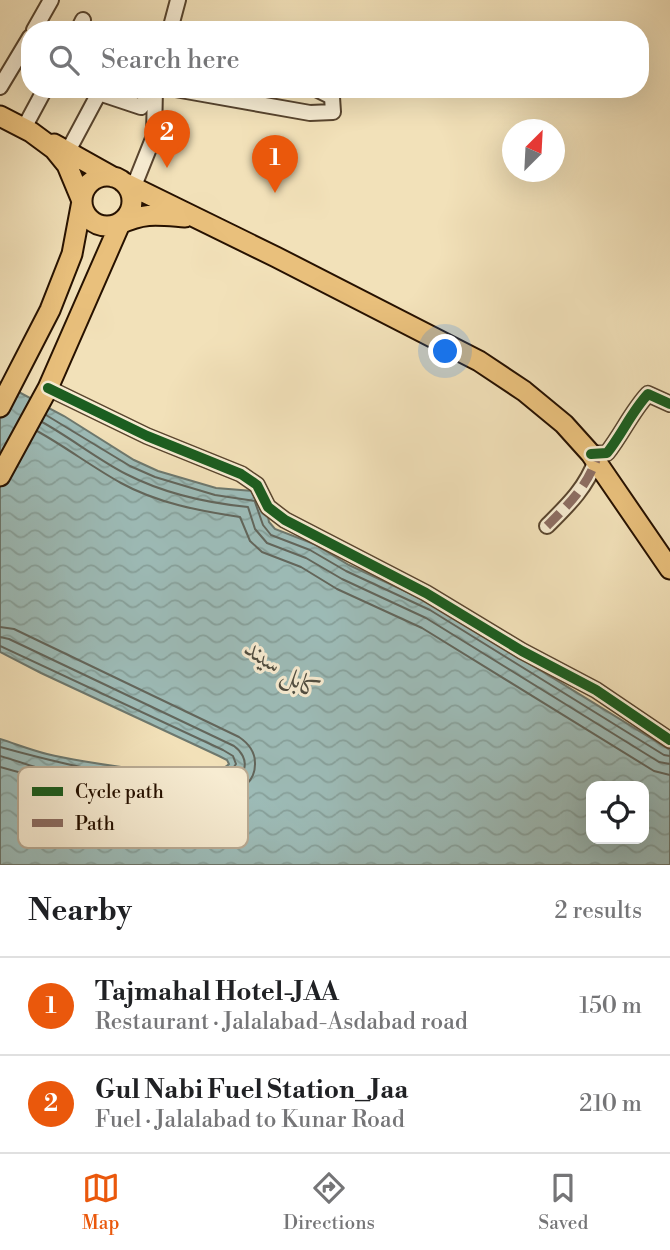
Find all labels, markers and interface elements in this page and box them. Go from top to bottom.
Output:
search box [21,21,649,98]
icon: search [45,41,83,79]
text: Search here [101,44,240,76]
pin: 2 [144,110,190,168]
north arrow [502,119,565,182]
pin: 1 [252,135,298,193]
your location [428,334,462,368]
water label: کابل سيند [237,632,328,708]
legend [18,767,248,848]
text: Cycle path [75,780,164,804]
map controls [586,781,649,844]
button: locate [586,781,649,844]
text: Path [75,812,115,836]
text: Nearby [28,892,132,930]
text: 2 results [555,897,642,925]
text: Tajmahal Hotel-JAA [95,976,339,1008]
text: 1 [45,992,57,1020]
text: 150 m [579,992,642,1020]
text: Restaurant · Jalalabad-Asdabad road [95,1008,468,1036]
text: Gul Nabi Fuel Station_Jaa [95,1074,408,1106]
text: 2 [44,1090,58,1118]
text: 210 m [579,1090,642,1118]
text: Fuel · Jalalabad to Kunar Road [95,1106,405,1134]
tab: Map [82,1169,120,1235]
tab: Directions [283,1169,375,1235]
tab: Saved [538,1169,588,1235]

